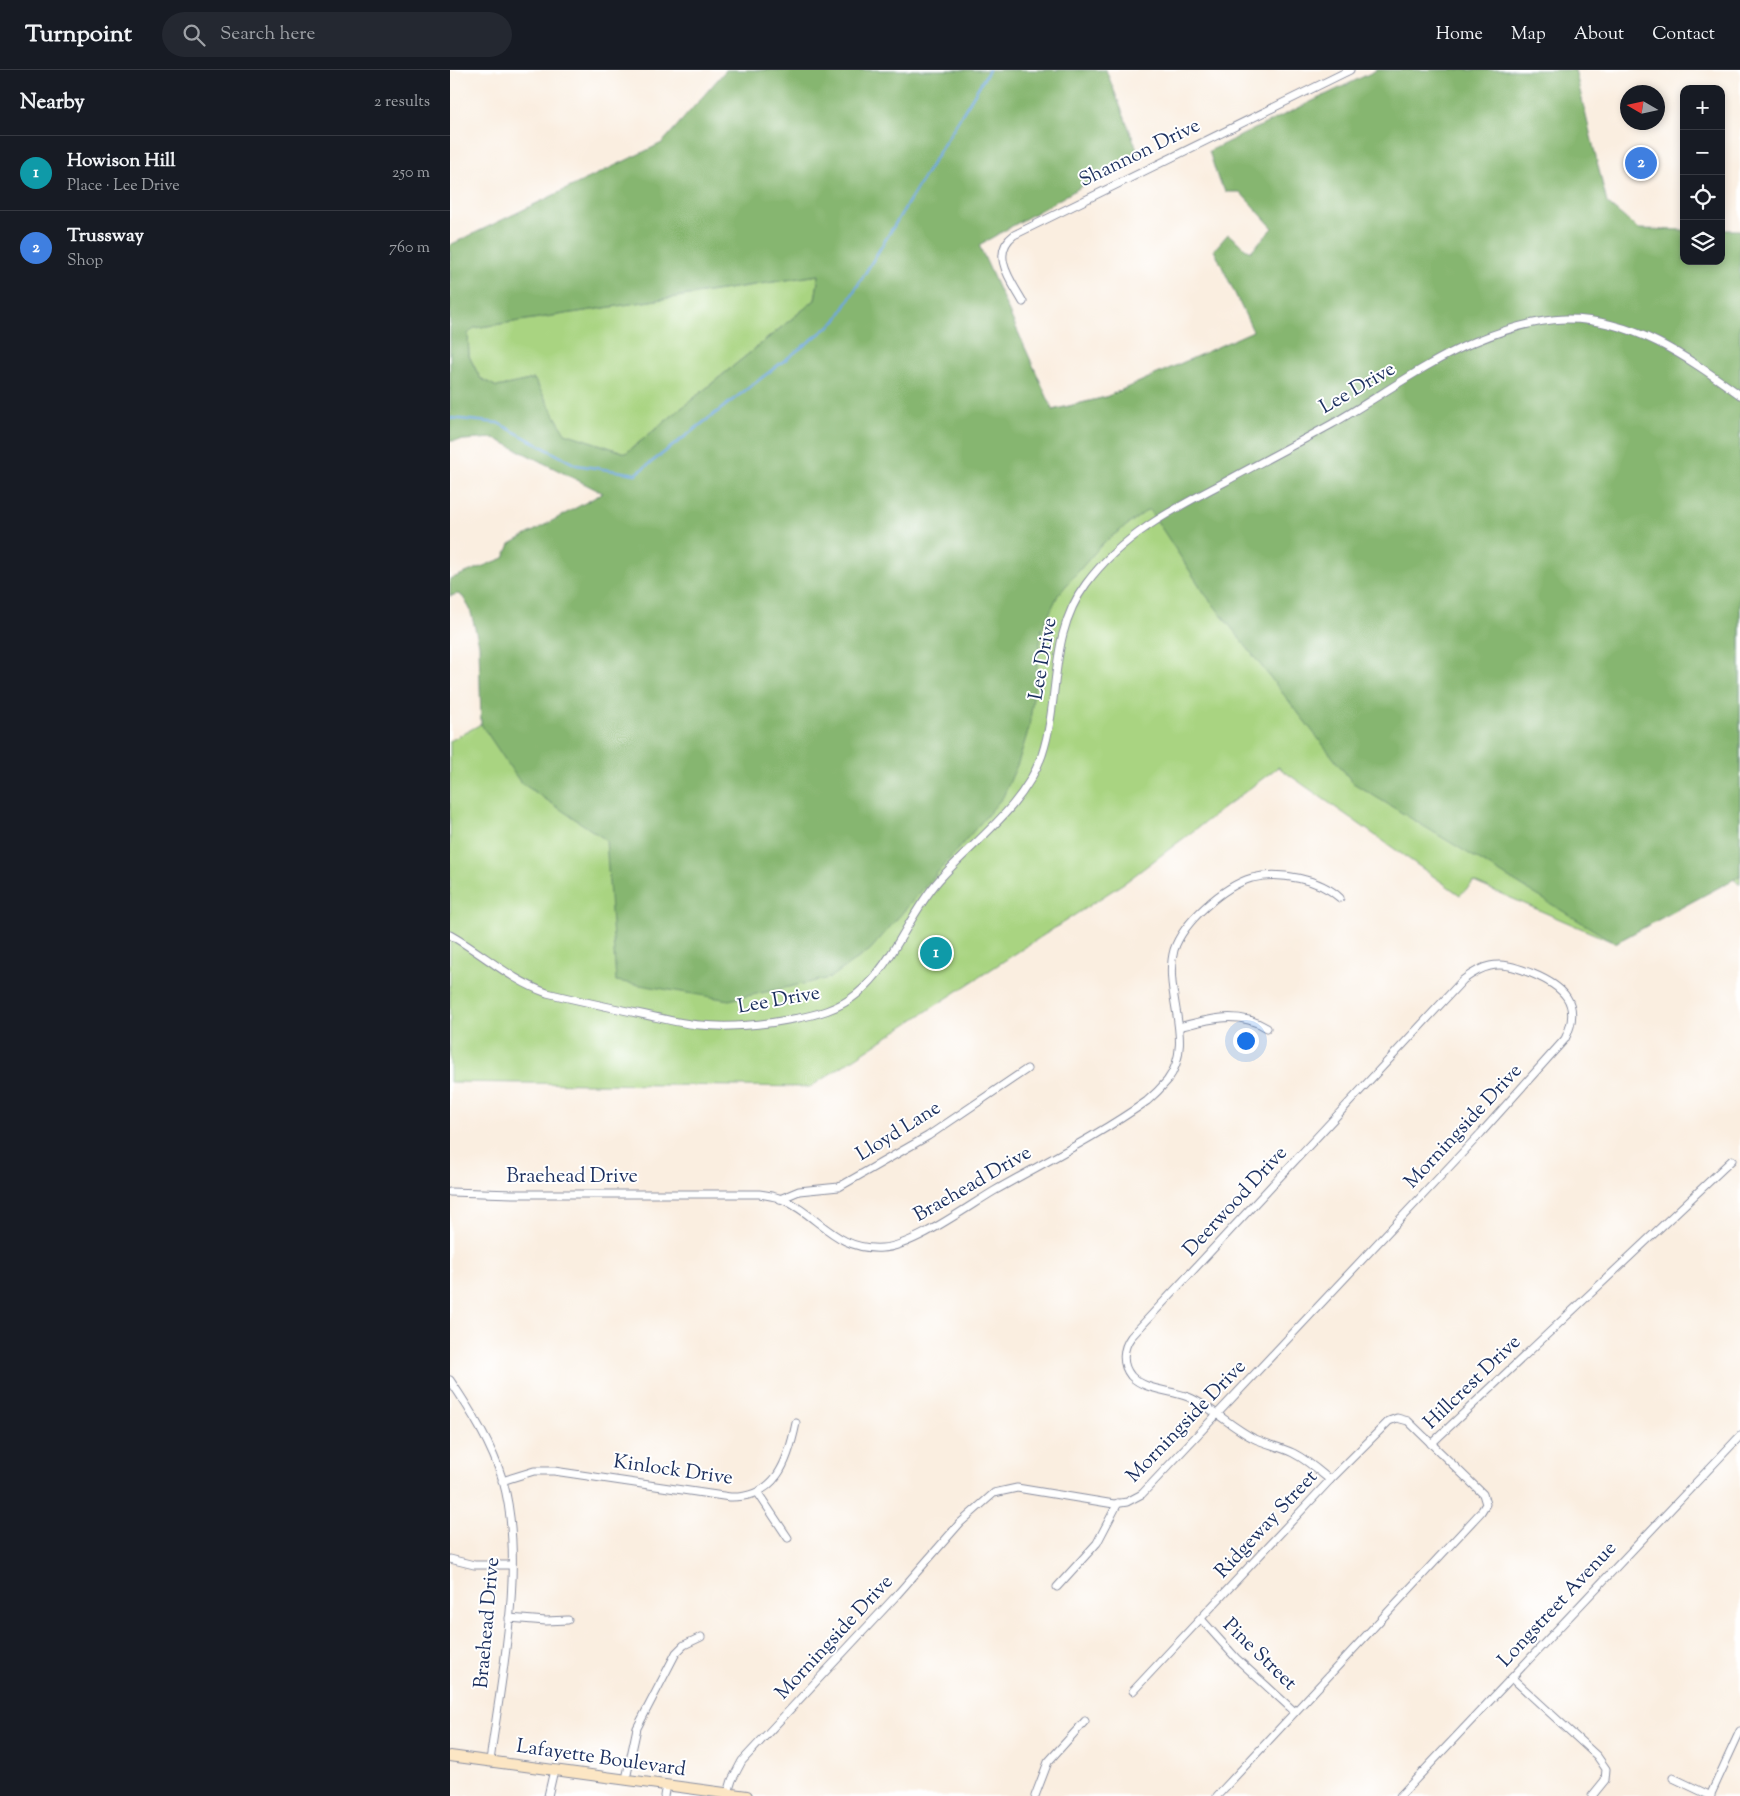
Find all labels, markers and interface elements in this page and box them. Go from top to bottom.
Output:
search box [162,12,512,57]
text: Turnpoint [25,18,132,52]
icon: search [180,21,208,49]
text: Search here [220,21,315,48]
text: Home [1436,22,1483,48]
text: Map [1511,22,1546,48]
text: About [1574,22,1624,48]
text: Contact [1652,22,1715,48]
north arrow [1620,85,1665,130]
map controls [1680,85,1725,265]
button: + [1680,85,1725,130]
text: Nearby [20,88,85,118]
text: 2 results [374,91,430,114]
street label: Shannon Drive [1075,112,1205,196]
button: − [1680,130,1725,175]
pin: 2 [1625,144,1657,182]
text: Howison Hill [67,148,176,175]
text: 1 [33,162,39,185]
text: 250 m [392,162,430,185]
text: Place · Lee Drive [67,175,180,198]
button: locate [1680,175,1725,220]
button: layers [1680,220,1725,265]
text: Trussway [67,223,144,250]
text: 2 [32,237,40,260]
text: 760 m [389,237,430,260]
text: Shop [67,250,103,273]
street label: Lee Drive [1315,356,1401,422]
street label: Lee Drive [1023,616,1065,702]
pin: 1 [920,934,952,972]
street label: Lee Drive [736,980,822,1022]
your location [1233,1028,1259,1054]
street label: Morningside Drive [1398,1058,1530,1196]
street label: Lloyd Lane [851,1094,947,1170]
street label: Braehead Drive [909,1140,1037,1230]
street label: Deerwood Drive [1177,1140,1295,1264]
street label: Braehead Drive [506,1163,638,1192]
street label: Hillcrest Drive [1418,1329,1528,1437]
street label: Morningside Drive [1120,1354,1254,1490]
street label: Kinlock Drive [611,1448,735,1494]
street label: Ridgeway Street [1209,1464,1325,1586]
street label: Longstreet Avenue [1492,1535,1624,1675]
street label: Braehead Drive [468,1556,508,1690]
street label: Morningside Drive [769,1569,901,1707]
street label: Pine Street [1215,1612,1303,1698]
street label: Lafayette Boulevard [514,1733,688,1785]

